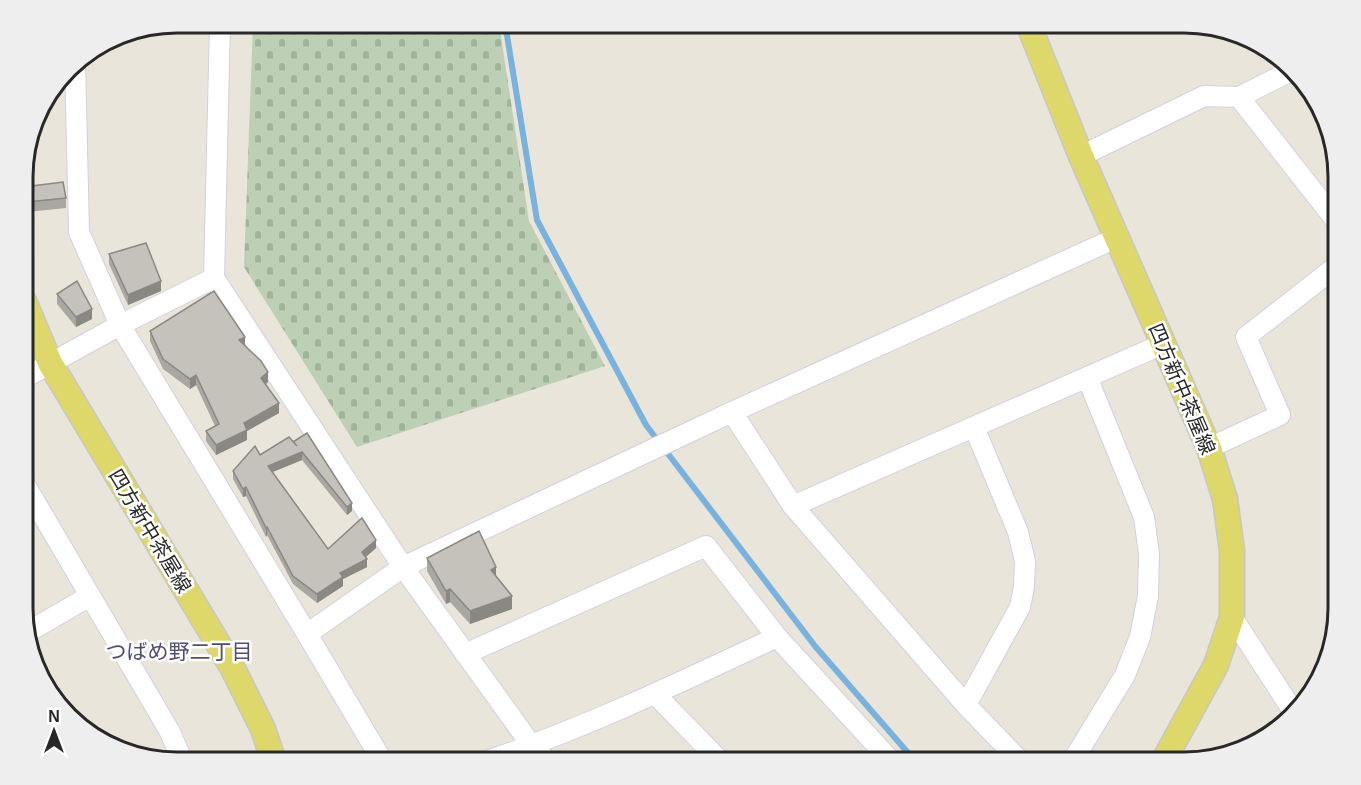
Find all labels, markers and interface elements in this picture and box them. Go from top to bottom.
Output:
street label: 四方新中茶屋線 [1145,320,1219,458]
street label: 四方新中茶屋線 [105,465,195,597]
district label: つばめ野二丁目 [106,640,253,663]
north arrow [24,701,84,761]
text: N [48,708,60,725]

